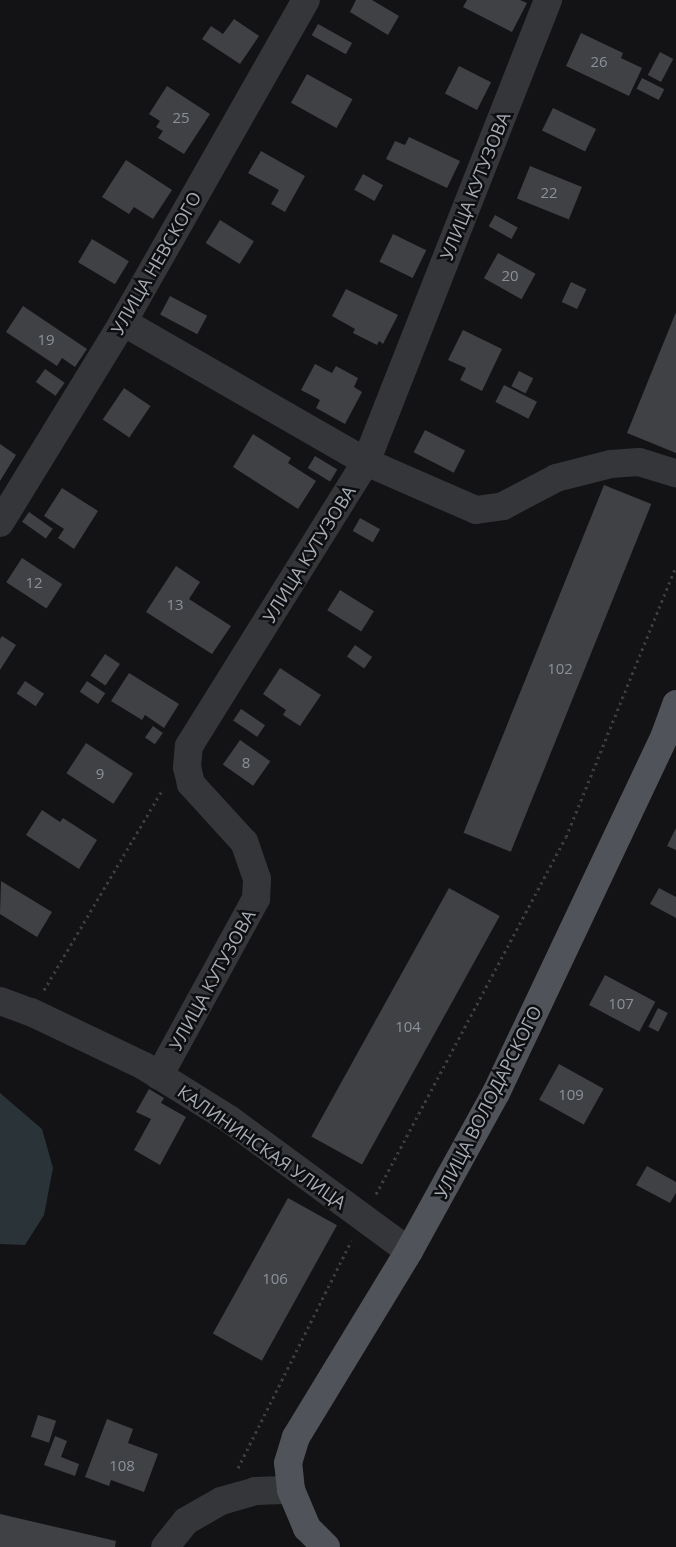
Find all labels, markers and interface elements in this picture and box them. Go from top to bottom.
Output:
house number: 26 [590,53,608,71]
house number: 25 [172,109,190,127]
street label: УЛИЦА КУТУЗОВА [436,109,514,263]
house number: 22 [540,184,558,202]
street label: УЛИЦА НЕВСКОГО [106,188,206,338]
house number: 20 [501,267,519,285]
house number: 19 [37,331,55,349]
street label: УЛИЦА КУТУЗОВА [258,482,360,626]
house number: 12 [25,574,43,592]
house number: 13 [166,596,184,614]
house number: 102 [547,660,573,678]
house number: 8 [242,754,250,772]
house number: 9 [96,765,104,783]
street label: УЛИЦА КУТУЗОВА [164,906,260,1054]
house number: 107 [608,995,634,1013]
street label: УЛИЦА ВОЛОДАРСКОГО [430,1002,546,1202]
house number: 104 [395,1018,421,1036]
street label: КАЛИНИНСКАЯ УЛИЦА [174,1081,350,1213]
house number: 109 [558,1086,584,1104]
house number: 106 [262,1270,288,1288]
house number: 108 [109,1457,135,1475]

